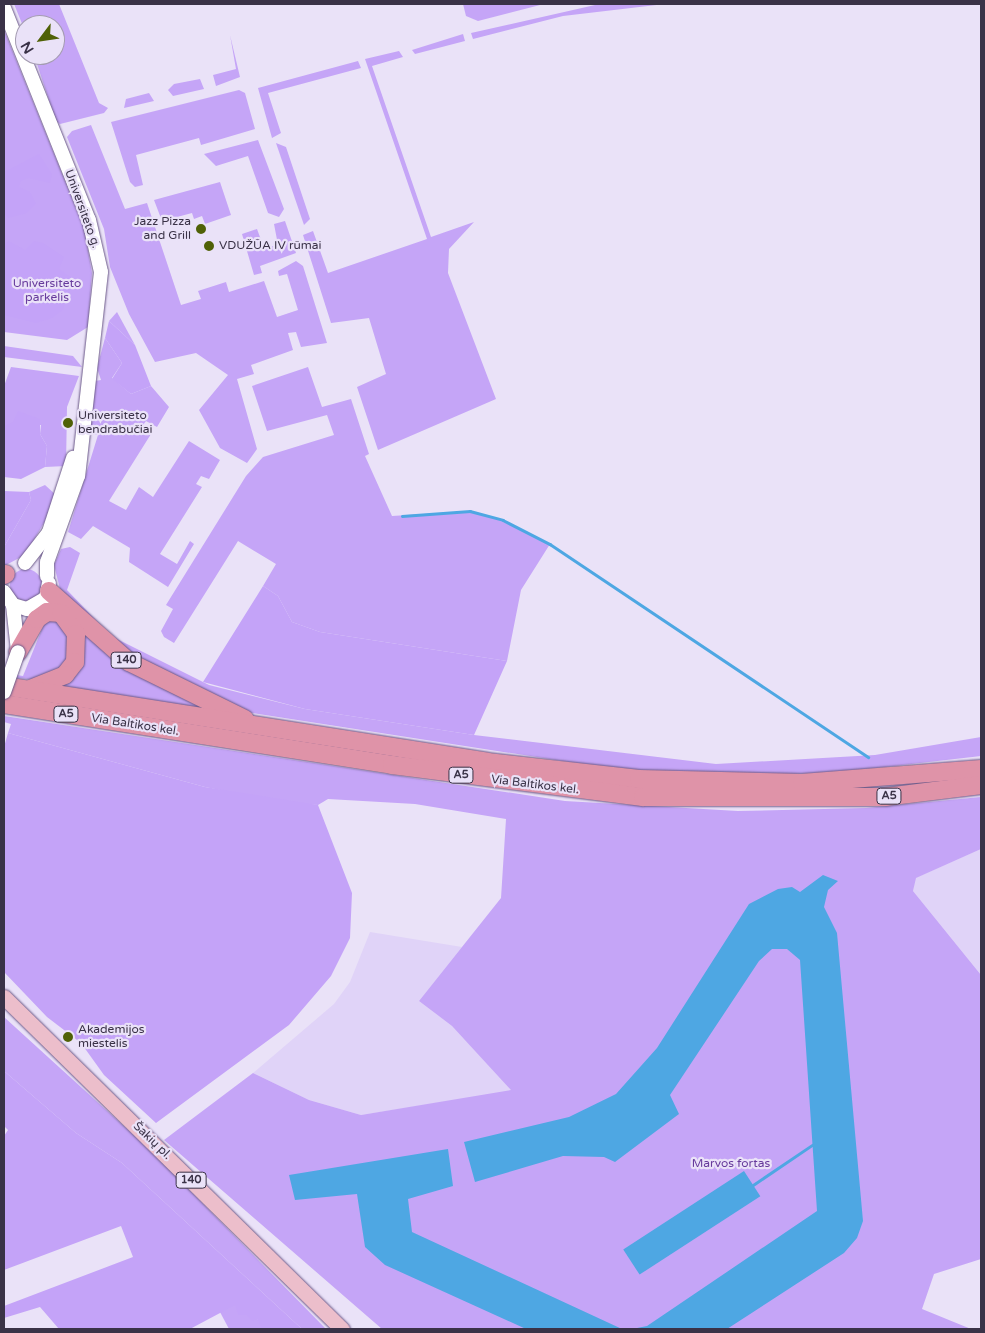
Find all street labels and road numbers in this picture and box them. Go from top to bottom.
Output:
street label: Universiteto g. [61,168,103,250]
road number: 140 [110,652,142,668]
road number: A5 [52,706,80,722]
street label: Via Baltikos kel. [90,711,180,739]
road number: A5 [447,766,475,784]
street label: Via Baltikos kel. [490,772,580,798]
road number: A5 [875,788,903,804]
street label: Šakių pl. [130,1119,174,1163]
road number: 140 [175,1172,207,1188]

